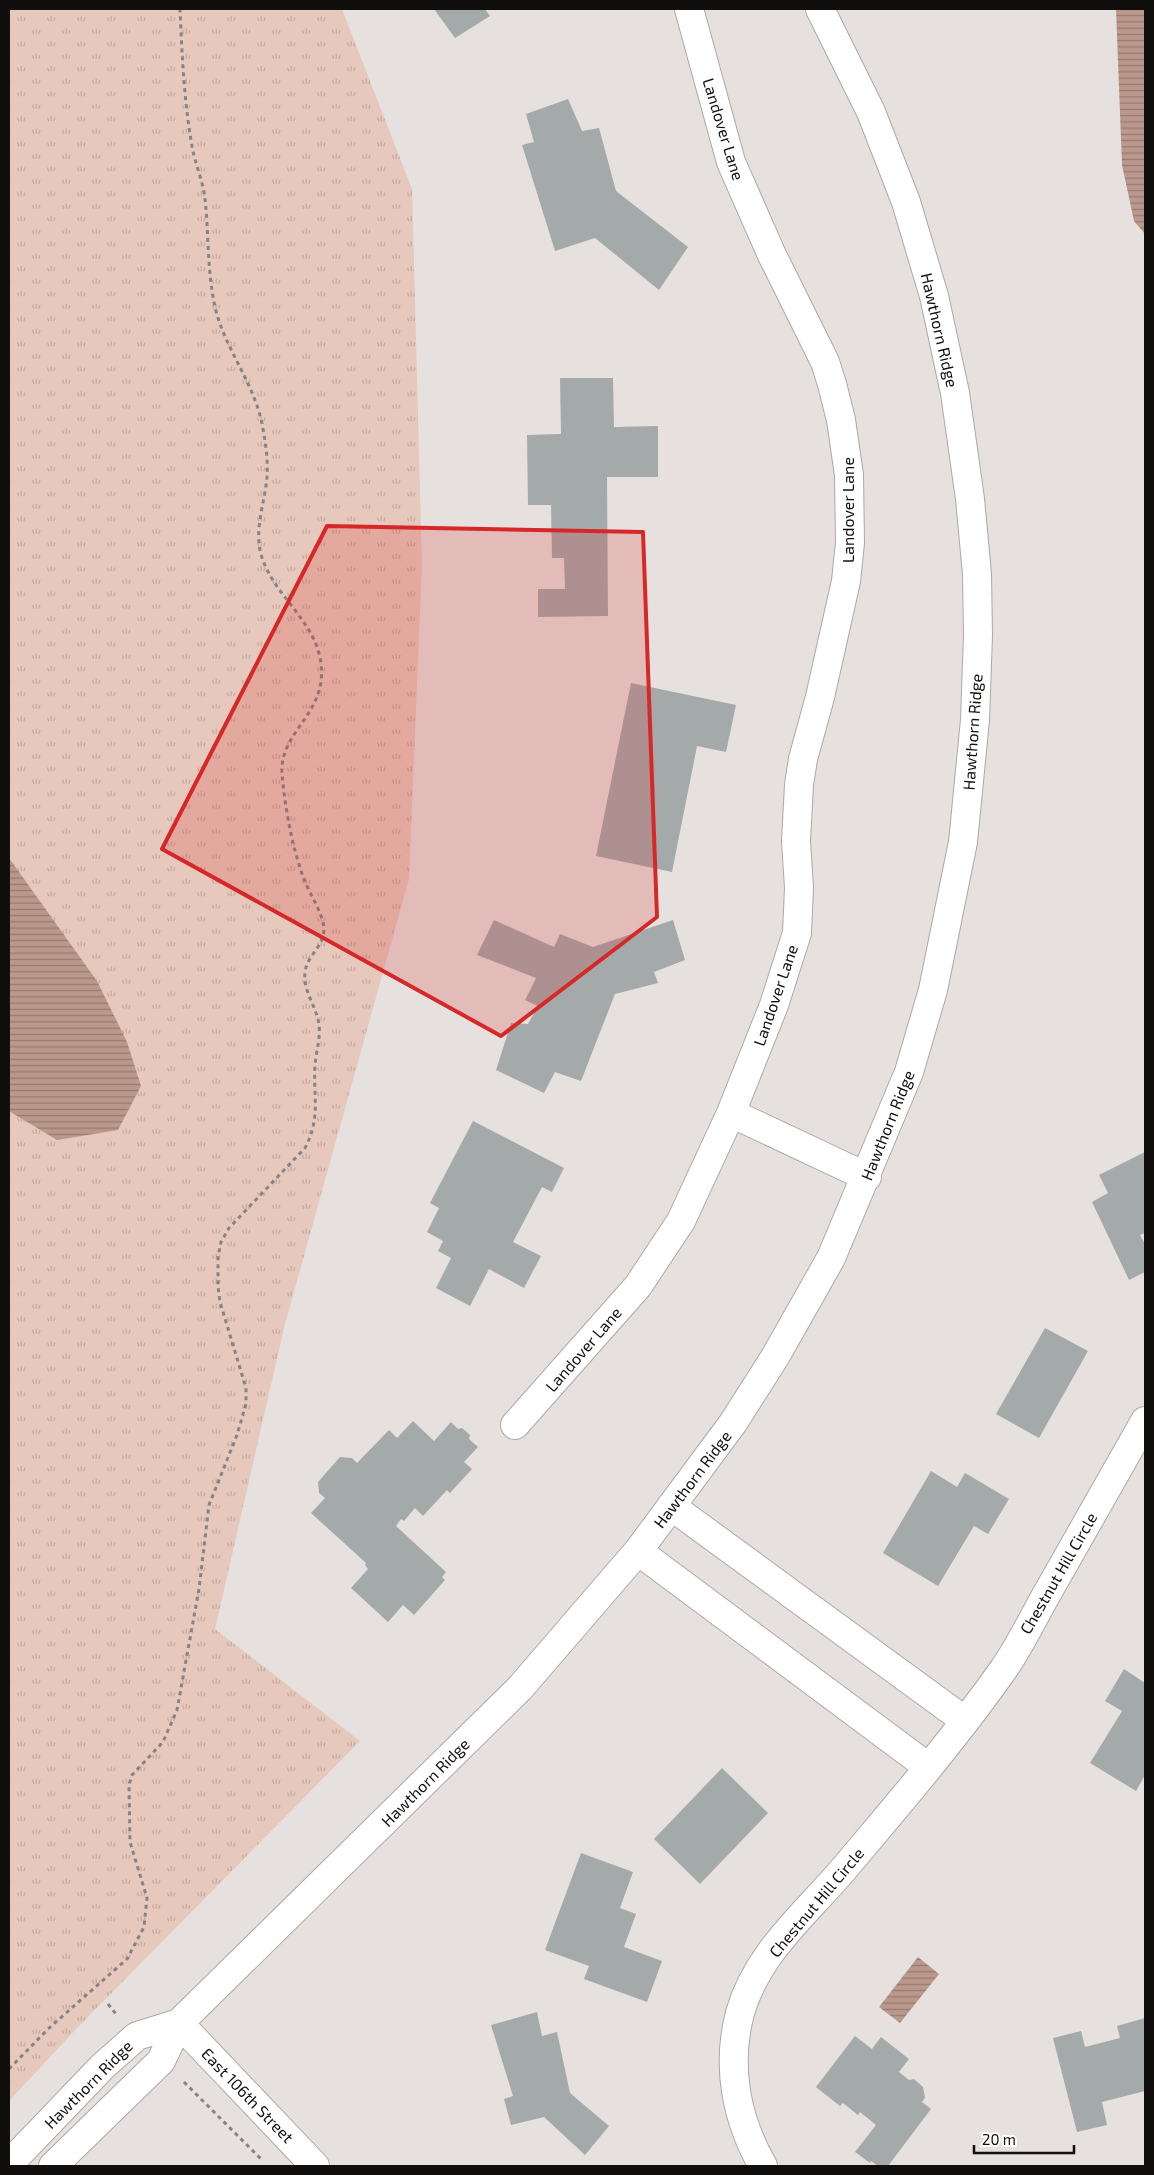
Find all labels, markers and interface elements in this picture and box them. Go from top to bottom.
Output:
street label: Landover Lane [699,76,749,182]
street label: Hawthorn Ridge [918,271,962,389]
street label: Landover Lane [838,457,857,563]
street label: Hawthorn Ridge [958,673,986,791]
street label: Landover Lane [749,942,801,1048]
street label: Hawthorn Ridge [856,1067,918,1183]
street label: Landover Lane [541,1303,625,1395]
street label: Hawthorn Ridge [649,1427,735,1531]
street label: Chestnut Hill Circle [1015,1509,1101,1637]
street label: Hawthorn Ridge [377,1734,473,1830]
street label: Chestnut Hill Circle [765,1843,867,1961]
street label: Hawthorn Ridge [40,2036,136,2132]
street label: East 106th Street [198,2044,298,2146]
scale bar [974,2122,1074,2154]
text: 20 m [982,2130,1016,2148]

